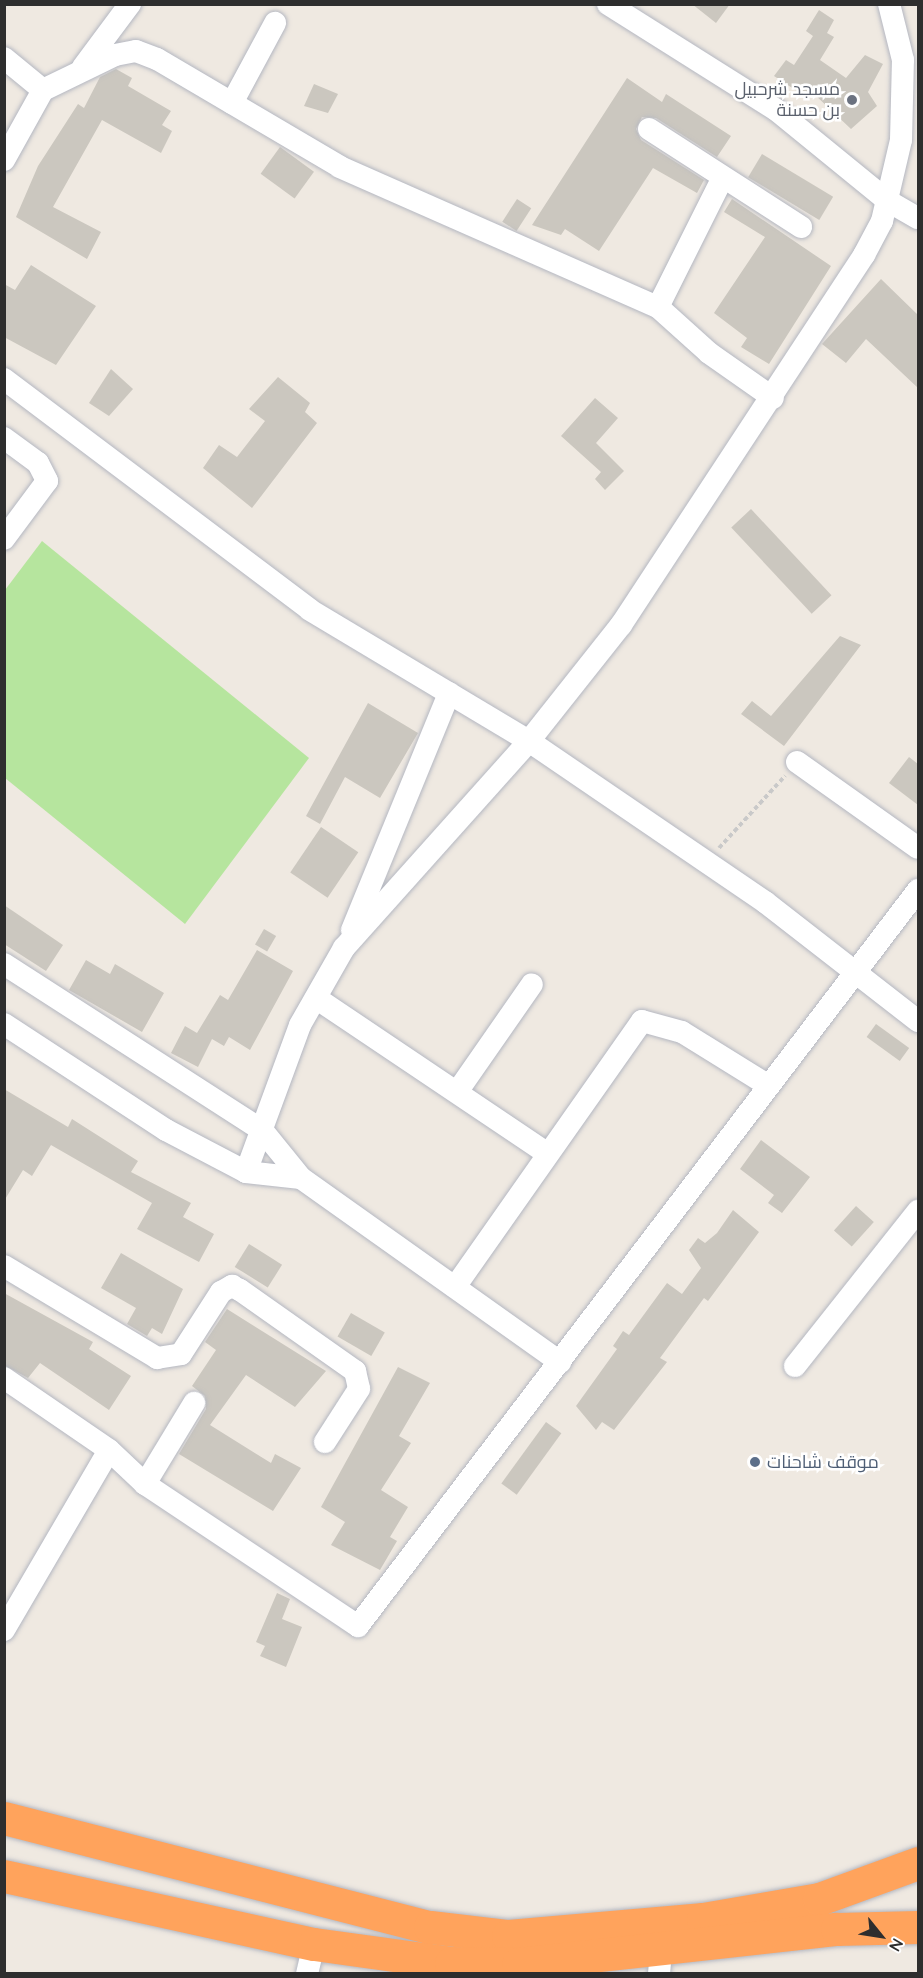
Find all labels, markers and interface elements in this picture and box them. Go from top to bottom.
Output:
place label: مسجد شرحبيل بن حسنة [734,79,840,122]
marker: مسجد شرحبيل بن حسنة [845,93,859,107]
place label: موقف شاحنات [767,1451,879,1473]
marker: موقف شاحنات [748,1455,762,1469]
north arrow [851,1906,911,1966]
text: N [885,1935,908,1955]

